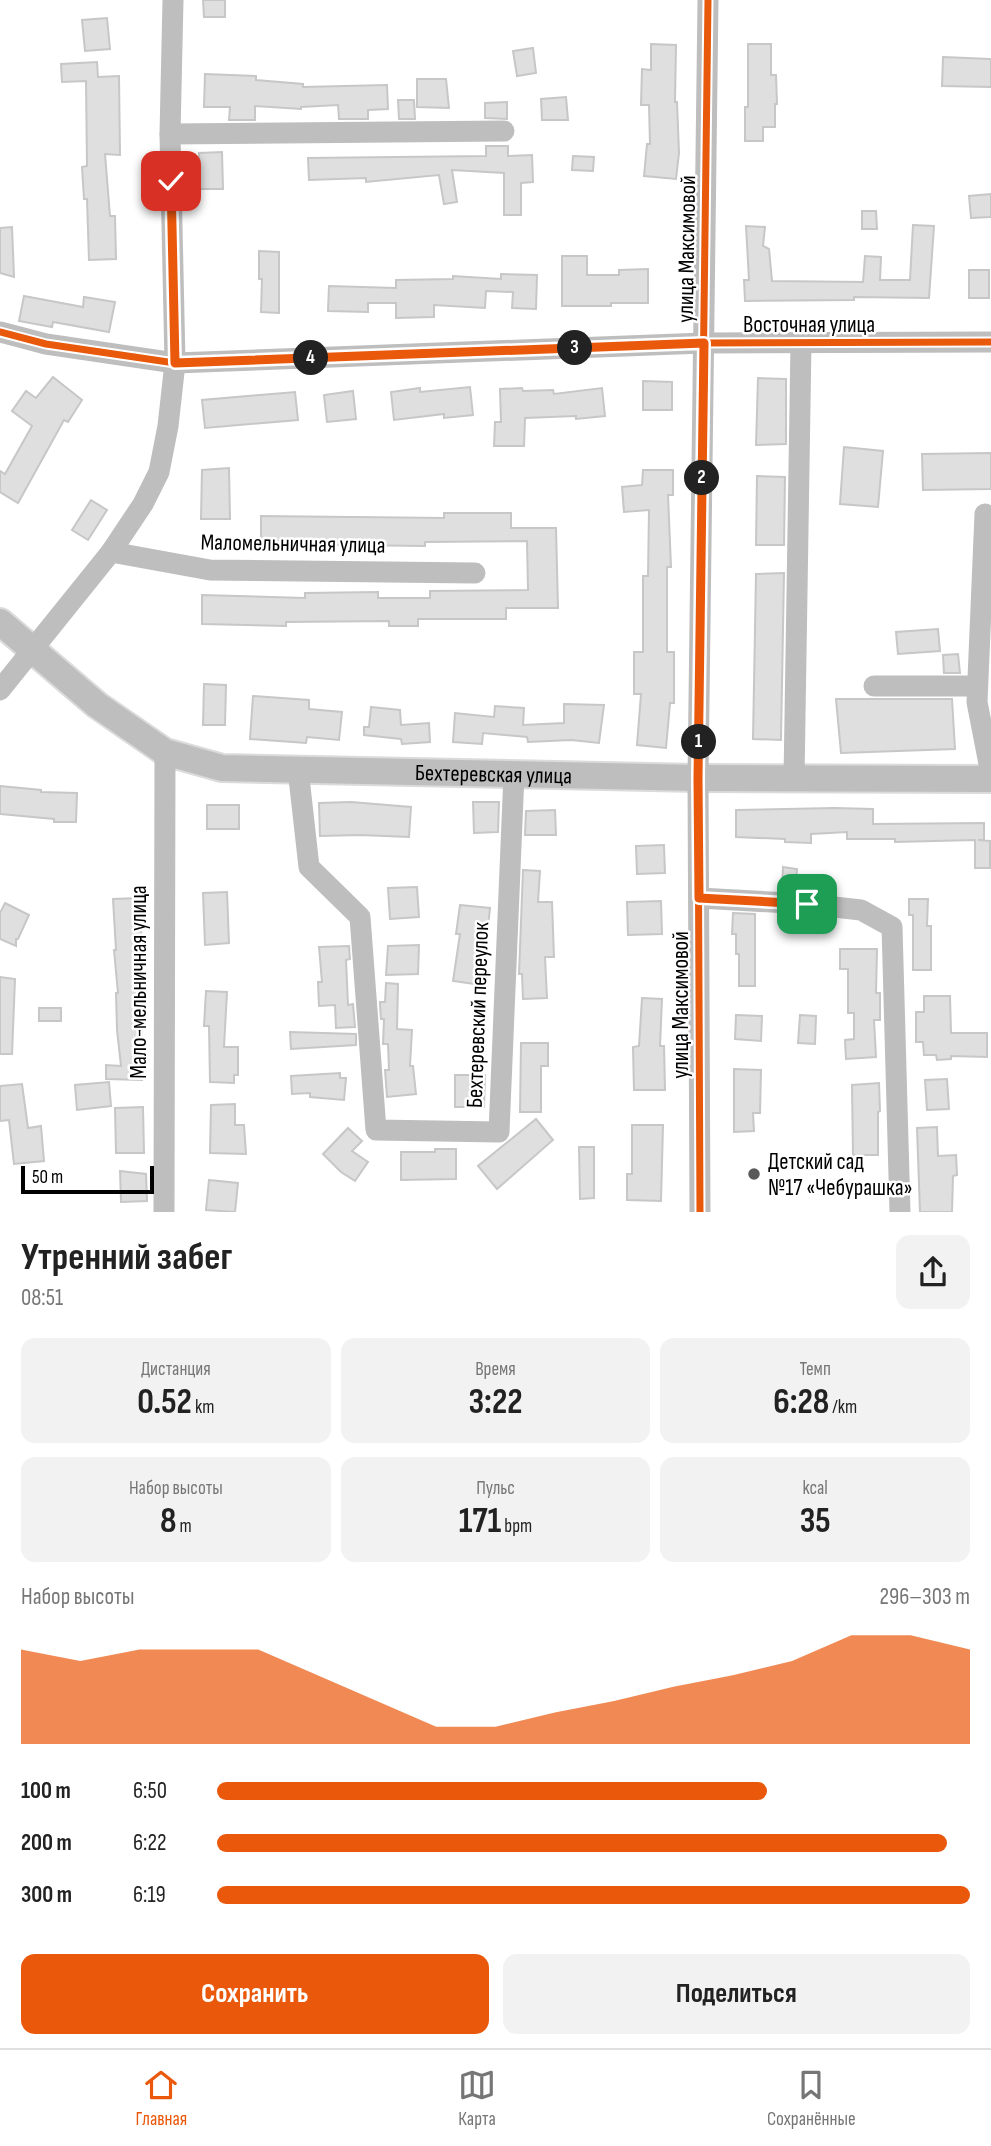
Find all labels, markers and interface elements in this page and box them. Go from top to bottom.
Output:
pin [141,151,201,211]
icon: check [152,162,190,200]
street label: улица Максимовой [672,175,702,323]
street label: Восточная улица [743,311,875,339]
pin: 3 [558,330,592,366]
text: 3 [570,336,579,359]
pin: 4 [294,340,328,376]
text: 4 [306,346,315,369]
pin: 2 [684,461,720,496]
text: 2 [697,466,706,489]
street label: Маломельничная улица [200,528,386,560]
pin: 1 [682,724,716,760]
text: 1 [695,730,702,753]
street label: Бехтеревская улица [415,759,572,790]
pin [777,874,837,934]
street label: Мало-мельничная улица [125,885,153,1079]
icon: arrive [788,885,826,923]
street label: Бехтеревский переулок [461,921,495,1109]
street label: улица Максимовой [667,931,695,1079]
place label: Детский сад №17 «Чебурашка» [768,1148,913,1202]
scale bar [21,1162,154,1194]
text: 50 m [32,1166,63,1189]
marker: Детский сад №17 «Чебурашка» [746,1166,762,1182]
text: Утренний забег [21,1235,232,1280]
button: share [896,1235,970,1309]
text: 08:51 [21,1284,63,1312]
text: Дистанция [141,1358,211,1381]
text: Время [475,1358,516,1381]
text: Темп [800,1358,831,1381]
text: 0.52 [137,1381,192,1424]
text: 3:22 [468,1381,523,1424]
text: 6:28 [773,1381,829,1424]
text: km [192,1396,214,1419]
text: /km [829,1396,857,1419]
text: Набор высоты [129,1477,223,1500]
text: Пульс [476,1477,515,1500]
text: kcal [803,1477,828,1500]
text: 8 [160,1500,176,1543]
text: 171 [459,1500,501,1543]
text: 35 [800,1500,831,1543]
text: m [176,1515,192,1538]
text: bpm [501,1515,532,1538]
text: Набор высоты [21,1583,134,1611]
text: 296–303 m [879,1583,970,1611]
text: 100 m [21,1777,71,1805]
text: 6:50 [133,1777,167,1805]
text: 200 m [21,1829,72,1857]
text: 6:22 [133,1829,166,1857]
text: 300 m [21,1881,72,1909]
text: 6:19 [133,1881,166,1909]
button: Сохранить [21,1954,489,2034]
button: Поделиться [503,1954,970,2034]
tab: Главная [135,2066,187,2131]
tab: Карта [458,2066,496,2131]
tab: Сохранённые [767,2066,856,2131]

